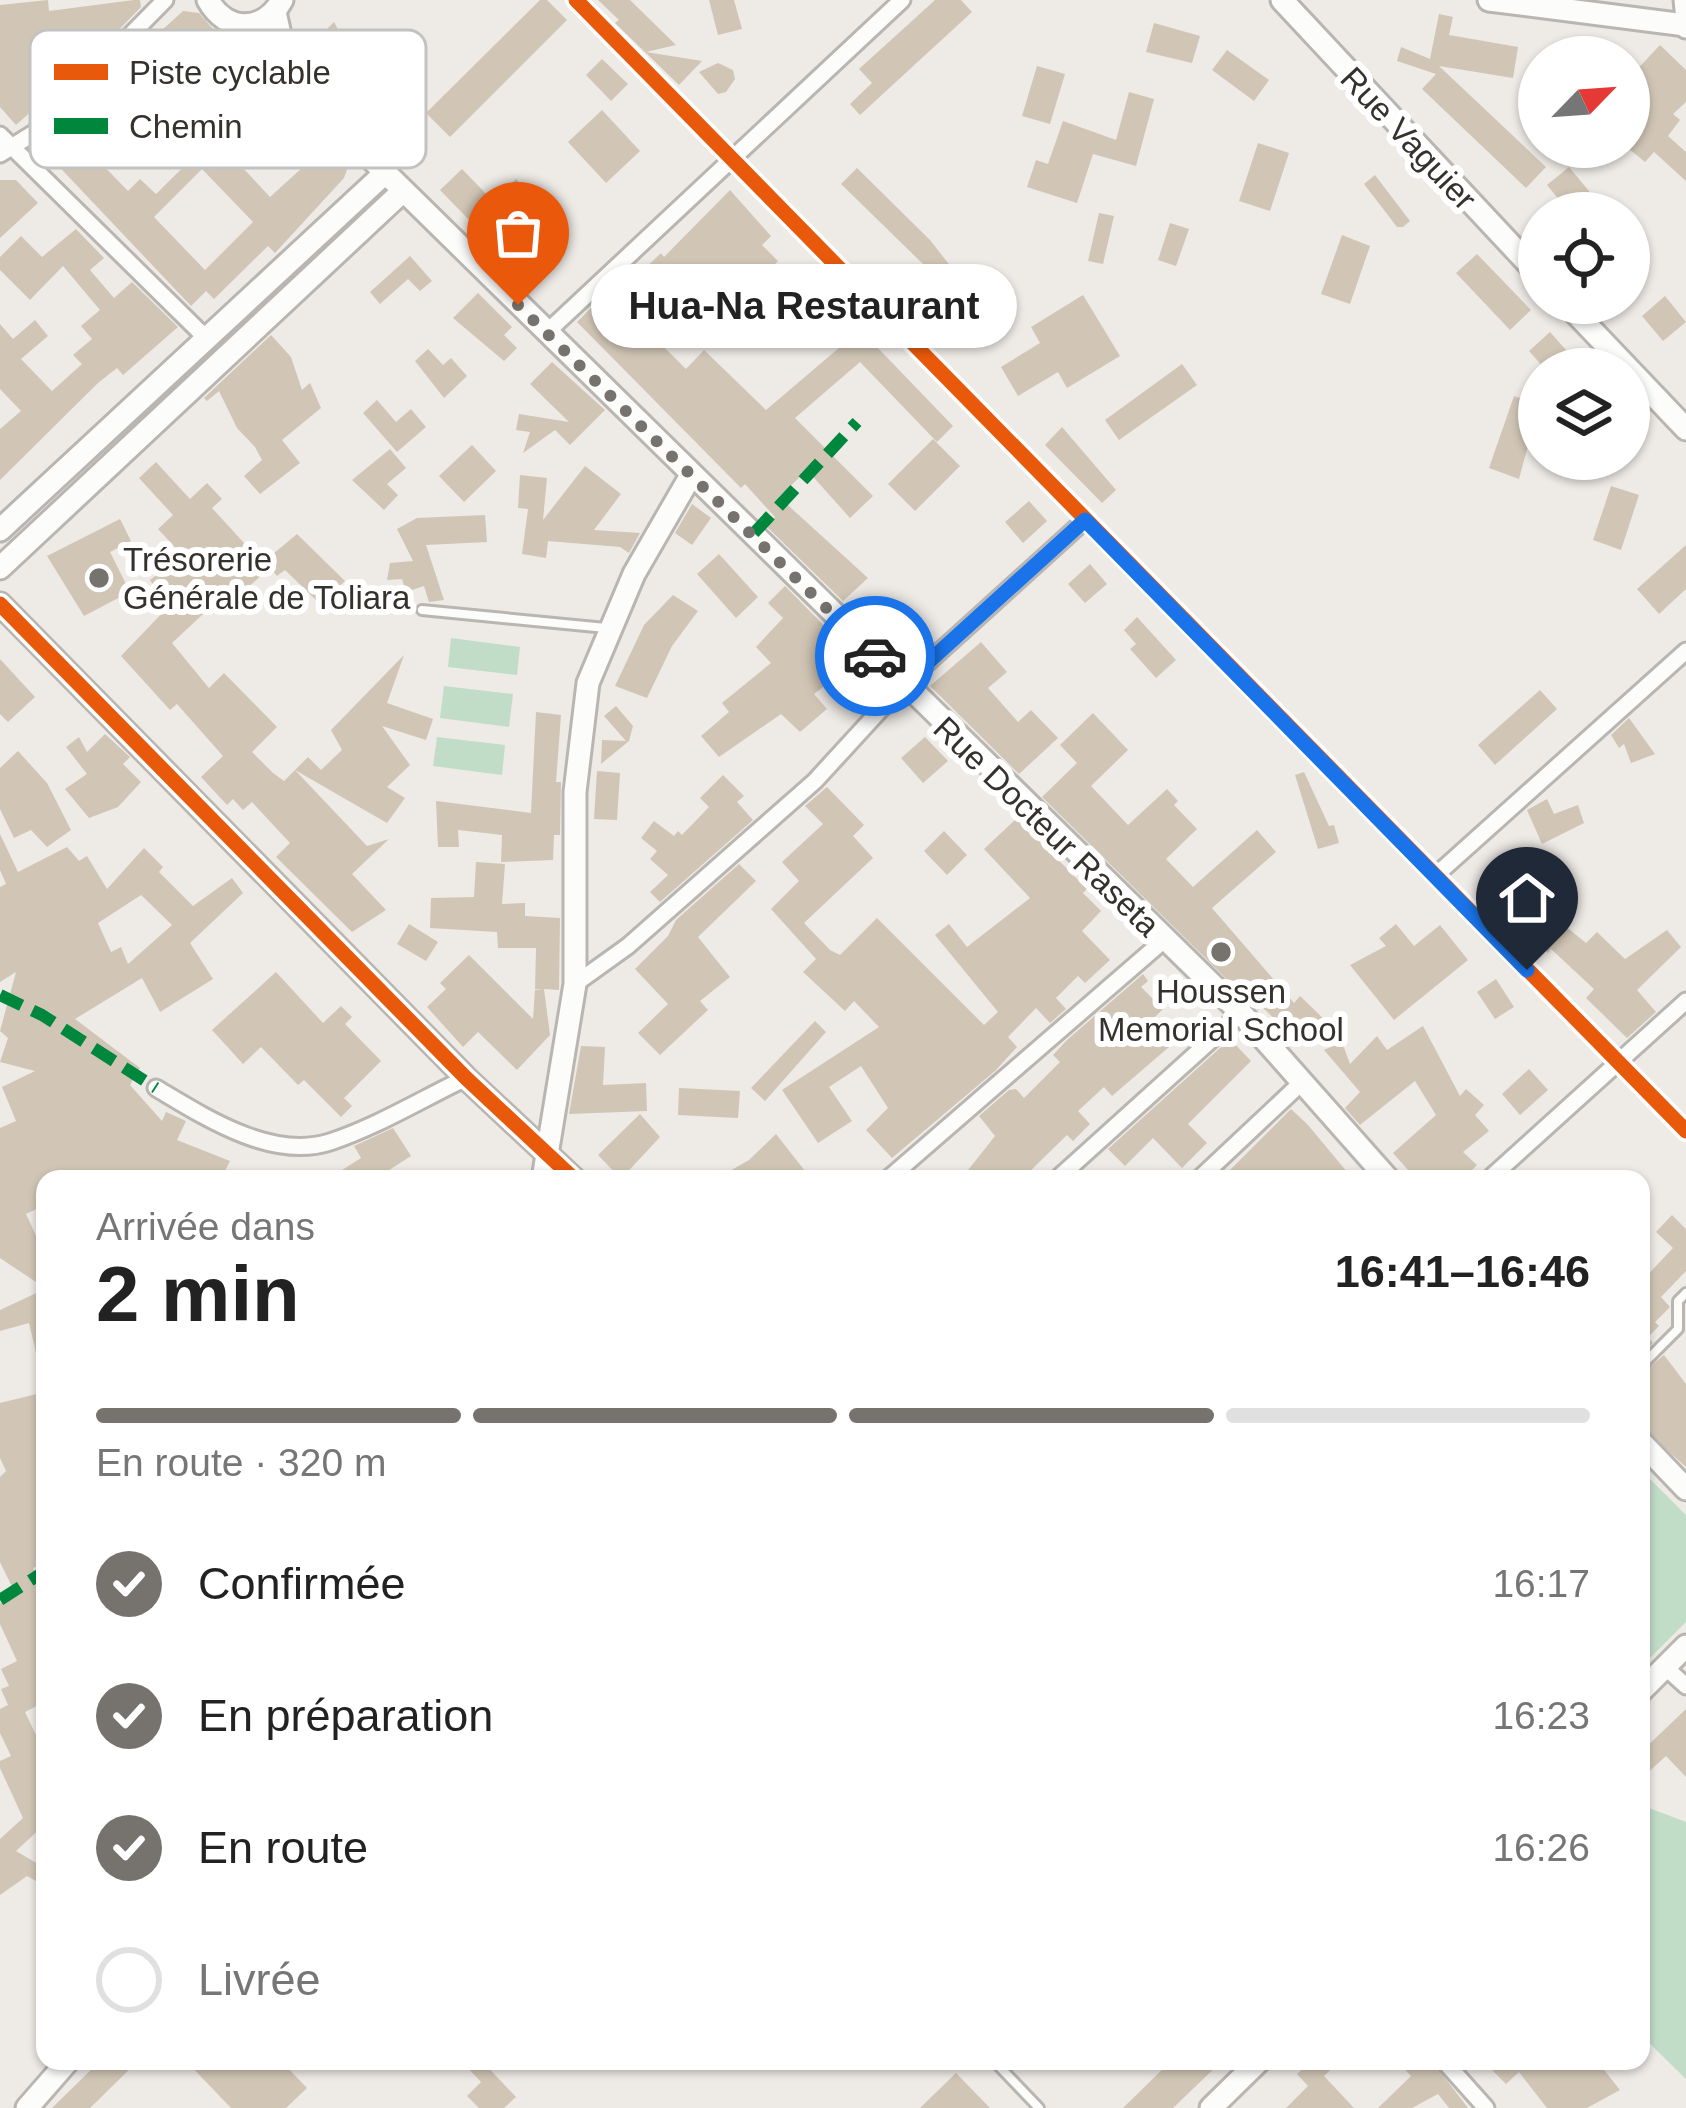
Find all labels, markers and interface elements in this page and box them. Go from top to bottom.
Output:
legend [30,30,426,168]
north arrow [1518,36,1650,168]
map controls [1518,36,1650,480]
text: Piste cyclable [129,54,331,91]
street label: Rue Vaguier [1333,60,1484,217]
text: Chemin [129,108,243,145]
pin [467,182,569,305]
button: locate [1518,192,1650,324]
icon: bag [485,200,551,266]
callout: Hua-Na Restaurant [590,263,1016,347]
text: Hua-Na Restaurant [628,284,980,327]
button: layers [1518,348,1650,480]
place label: Trésorerie Générale de Toliara [123,541,411,616]
marker: Trésorerie Générale de Toliara [86,565,112,591]
courier [815,596,935,716]
icon: car [842,623,908,689]
street label: Rue Docteur Raseta [926,709,1168,944]
pin [1476,847,1578,970]
icon: home [1494,865,1560,931]
marker: Houssen Memorial School [1208,939,1234,965]
place label: Houssen Memorial School [1098,973,1344,1048]
text: Arrivée dans [96,1205,315,1248]
text: 16:41–16:46 [1335,1246,1590,1297]
text: 2 min [96,1250,300,1338]
text: En route · 320 m [96,1441,386,1484]
icon: check [96,1551,162,1617]
text: Confirmée [198,1558,406,1609]
text: 16:17 [1492,1562,1590,1605]
icon: check [96,1683,162,1749]
text: En préparation [198,1690,493,1741]
text: 16:23 [1492,1694,1590,1737]
icon: check [96,1815,162,1881]
text: En route [198,1822,368,1873]
text: 16:26 [1492,1826,1590,1869]
text: Livrée [198,1954,321,2005]

